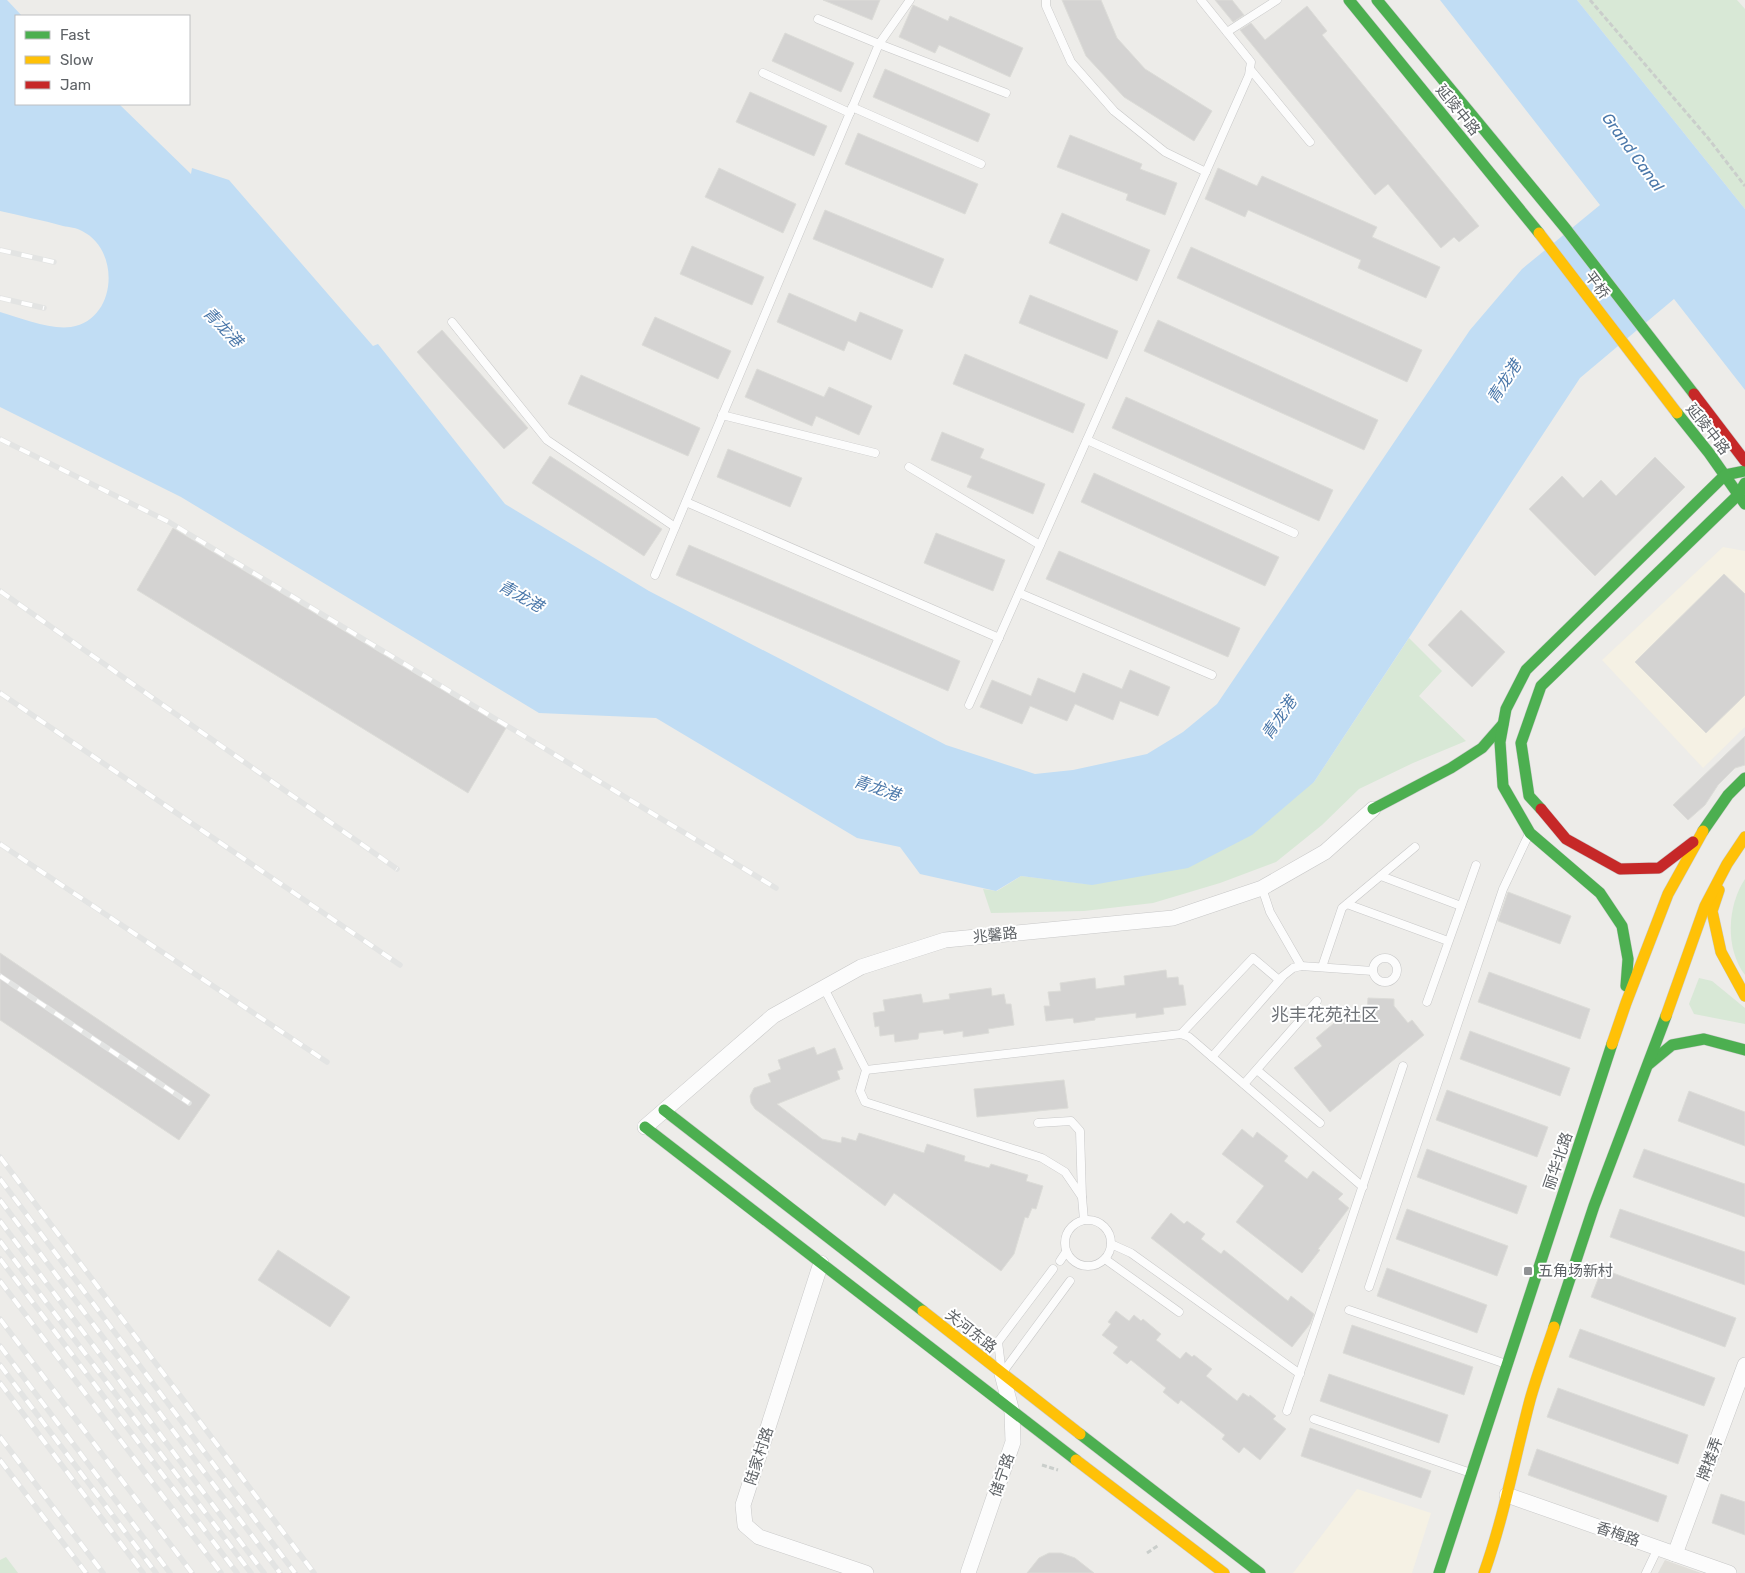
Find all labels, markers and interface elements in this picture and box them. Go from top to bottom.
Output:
legend [15,15,190,105]
text: Fast [60,26,90,44]
text: Slow [60,51,93,69]
text: Jam [60,76,91,94]
street label: 延陵中路 [1432,81,1484,139]
water label: Grand Canal [1598,109,1669,196]
street label: 平桥 [1581,268,1613,302]
water label: 青龙港 [199,303,248,352]
water label: 青龙港 [1483,355,1526,407]
street label: 延陵中路 [1682,400,1734,458]
water label: 青龙港 [495,576,548,617]
water label: 青龙港 [1257,691,1302,743]
water label: 青龙港 [851,771,905,805]
street label: 兆馨路 [972,924,1018,946]
district label: 兆丰花苑社区 [1271,1004,1379,1026]
street label: 丽华北路 [1540,1130,1576,1192]
place label: 五角场新村 [1538,1262,1613,1280]
marker: 五角场新村 [1522,1265,1534,1277]
street label: 关河东路 [942,1305,1000,1357]
street label: 陆家村路 [741,1425,777,1487]
street label: 牌楼弄 [1694,1435,1726,1483]
street label: 储宁路 [986,1451,1018,1499]
street label: 香梅路 [1594,1518,1642,1550]

